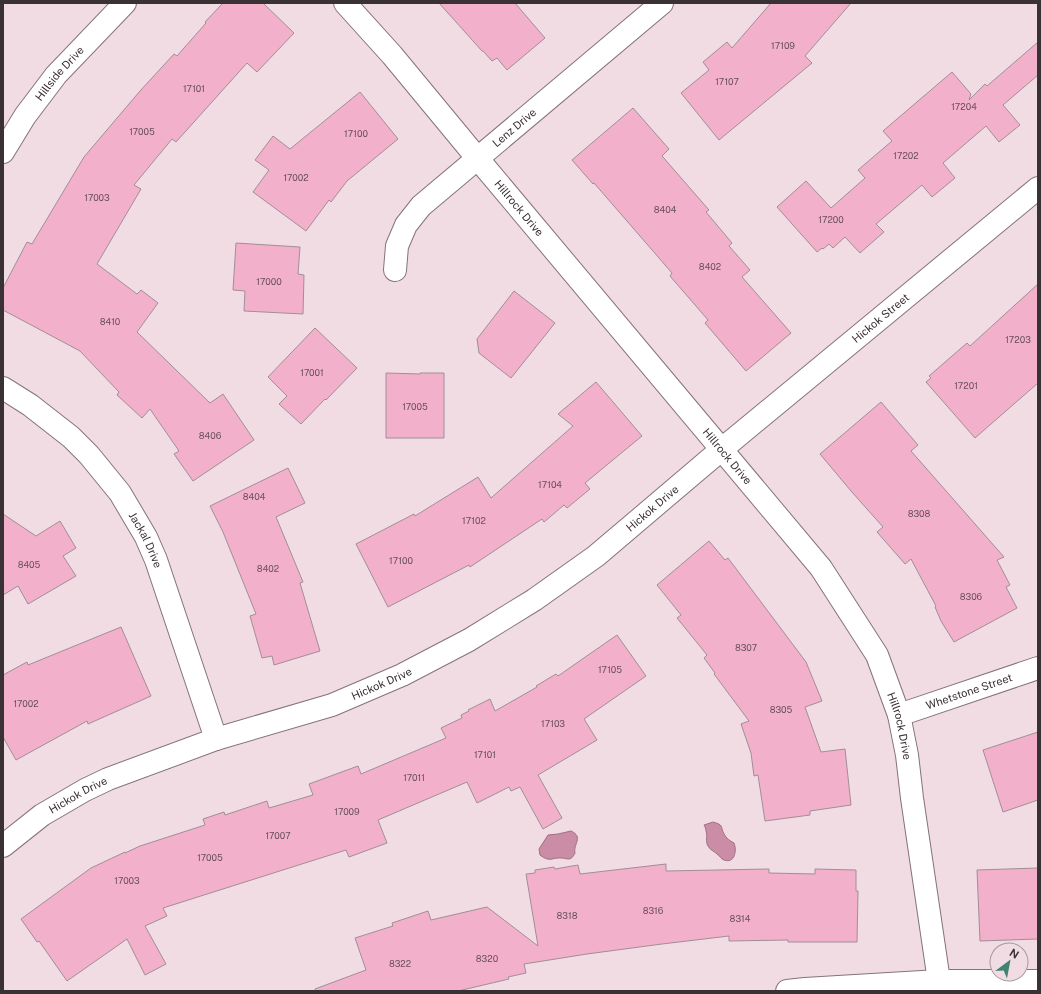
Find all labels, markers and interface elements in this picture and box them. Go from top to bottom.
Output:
house number: 17109 [771,40,795,51]
street label: Hillside Drive [33,44,86,103]
house number: 17107 [715,76,739,87]
house number: 17101 [183,83,205,94]
house number: 17204 [951,101,977,112]
street label: Lenz Drive [490,106,538,149]
house number: 17005 [129,126,155,137]
house number: 17100 [344,128,368,139]
house number: 17202 [893,150,919,161]
house number: 17002 [283,172,309,183]
street label: Hillrock Drive [492,178,546,238]
house number: 17003 [84,192,110,203]
house number: 8404 [654,204,677,215]
house number: 17200 [818,214,844,225]
house number: 8402 [699,261,721,272]
house number: 17000 [256,276,282,287]
street label: Hickok Street [850,291,911,345]
house number: 8410 [100,316,121,327]
house number: 17203 [1005,334,1031,345]
house number: 17001 [300,367,324,378]
house number: 17201 [954,380,978,391]
house number: 17005 [402,401,428,412]
street label: Hillrock Drive [700,426,754,487]
house number: 8406 [199,430,222,441]
house number: 17104 [538,479,562,490]
street label: Hickok Drive [624,483,681,534]
house number: 8404 [243,491,266,502]
house number: 8308 [908,508,930,519]
street label: Jackal Drive [127,510,164,569]
house number: 17102 [462,515,486,526]
house number: 17100 [389,555,413,566]
house number: 8405 [18,559,41,570]
house number: 8402 [257,563,279,574]
house number: 8306 [960,591,983,602]
house number: 8307 [735,642,757,653]
house number: 17105 [598,664,622,675]
street label: Hickok Drive [350,665,414,702]
street label: Whetstone Street [924,671,1014,711]
street label: Hillrock Drive [885,691,913,760]
house number: 17002 [13,698,39,709]
house number: 8305 [770,704,793,715]
house number: 17103 [541,718,565,729]
house number: 17101 [474,749,496,760]
house number: 17011 [403,772,425,783]
street label: Hickok Drive [47,774,109,816]
house number: 17009 [334,806,360,817]
house number: 17007 [265,830,291,841]
house number: 17005 [197,852,223,863]
house number: 17003 [114,875,140,886]
house number: 8316 [643,905,664,916]
house number: 8318 [557,910,578,921]
house number: 8314 [730,913,751,924]
north arrow [989,942,1029,982]
text: N [1007,946,1021,961]
house number: 8320 [476,953,499,964]
house number: 8322 [389,958,411,969]

